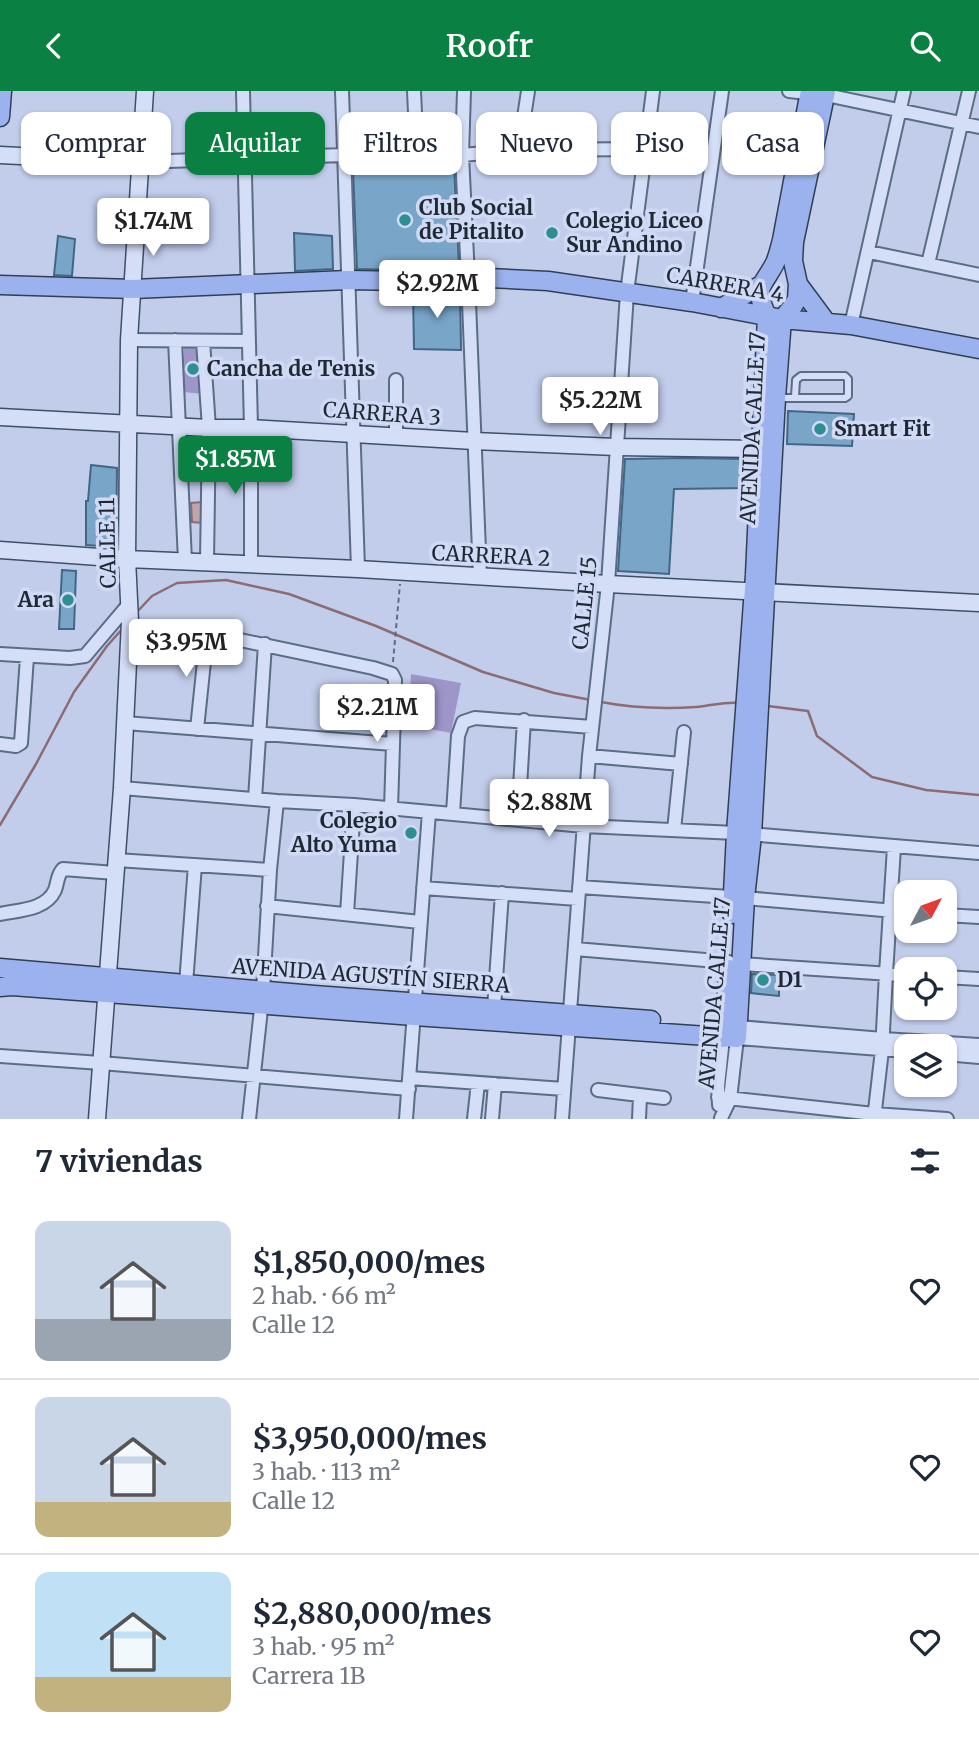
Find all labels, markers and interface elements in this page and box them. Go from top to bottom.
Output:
text: Roofr [446,26,533,66]
icon: back [35,27,73,65]
icon: search [906,27,944,65]
chip: Comprar [21,112,171,175]
chip: Alquilar [185,112,325,175]
chip: Filtros [339,112,462,175]
chip: Nuevo [476,112,597,175]
chip: Piso [611,112,708,175]
chip: Casa [722,112,824,175]
place label: Club Social de Pitalito [419,194,533,245]
pin: $1.74M [96,199,210,258]
text: $1.74M [113,206,193,235]
place label: Colegio Liceo Sur Andino [566,207,703,258]
marker: Club Social de Pitalito [397,212,413,228]
marker: Colegio Liceo Sur Andino [544,225,560,241]
pin: $2.92M [380,261,494,320]
street label: CARRERA 4 [664,261,786,308]
text: $2.92M [395,268,479,297]
street label: AVENIDA CALLE 17 [734,331,771,526]
place label: Cancha de Tenis [207,355,376,382]
marker: Cancha de Tenis [185,361,201,377]
pin: $5.22M [543,377,657,437]
text: $5.22M [558,385,642,414]
street label: CARRERA 3 [322,396,442,431]
place label: Smart Fit [834,415,931,442]
marker: Smart Fit [812,421,828,437]
pin: $1.85M [178,437,292,496]
text: $1.85M [194,444,276,473]
street label: CALLE 11 [93,497,122,589]
street label: CARRERA 2 [431,539,551,572]
street label: CALLE 15 [566,555,603,651]
place label: Ara [17,586,54,613]
marker: Ara [60,592,76,608]
pin: $3.95M [129,619,243,679]
text: $3.95M [145,627,227,656]
pin: $2.21M [320,685,434,744]
text: $2.21M [336,692,418,721]
pin: $2.88M [492,779,606,839]
text: $2.88M [506,787,592,816]
place label: Colegio Alto Yuma [290,807,397,858]
marker: Colegio Alto Yuma [403,825,419,841]
north arrow [894,880,957,943]
map controls [894,880,957,1097]
street label: AVENIDA CALLE 17 [693,896,736,1091]
street label: AVENIDA AGUSTÍN SIERRA [230,951,511,999]
button: locate [894,957,957,1020]
place label: D1 [777,966,803,993]
marker: D1 [755,972,771,988]
button: layers [894,1034,957,1097]
text: 7 viviendas [35,1142,203,1180]
icon: filters [906,1142,944,1180]
text: $1,850,000/mes [252,1243,485,1281]
icon: home [91,1249,175,1333]
icon: heart [906,1272,944,1310]
text: 2 hab. · 66 m² [252,1281,396,1310]
text: Calle 12 [252,1310,335,1339]
text: $3,950,000/mes [252,1419,487,1457]
icon: home [91,1425,175,1509]
icon: heart [906,1448,944,1486]
text: 3 hab. · 113 m² [252,1457,400,1486]
text: Calle 12 [252,1486,335,1515]
text: $2,880,000/mes [252,1594,492,1632]
icon: home [91,1600,175,1684]
icon: heart [906,1623,944,1661]
text: 3 hab. · 95 m² [252,1632,394,1661]
text: Carrera 1B [252,1661,365,1690]

